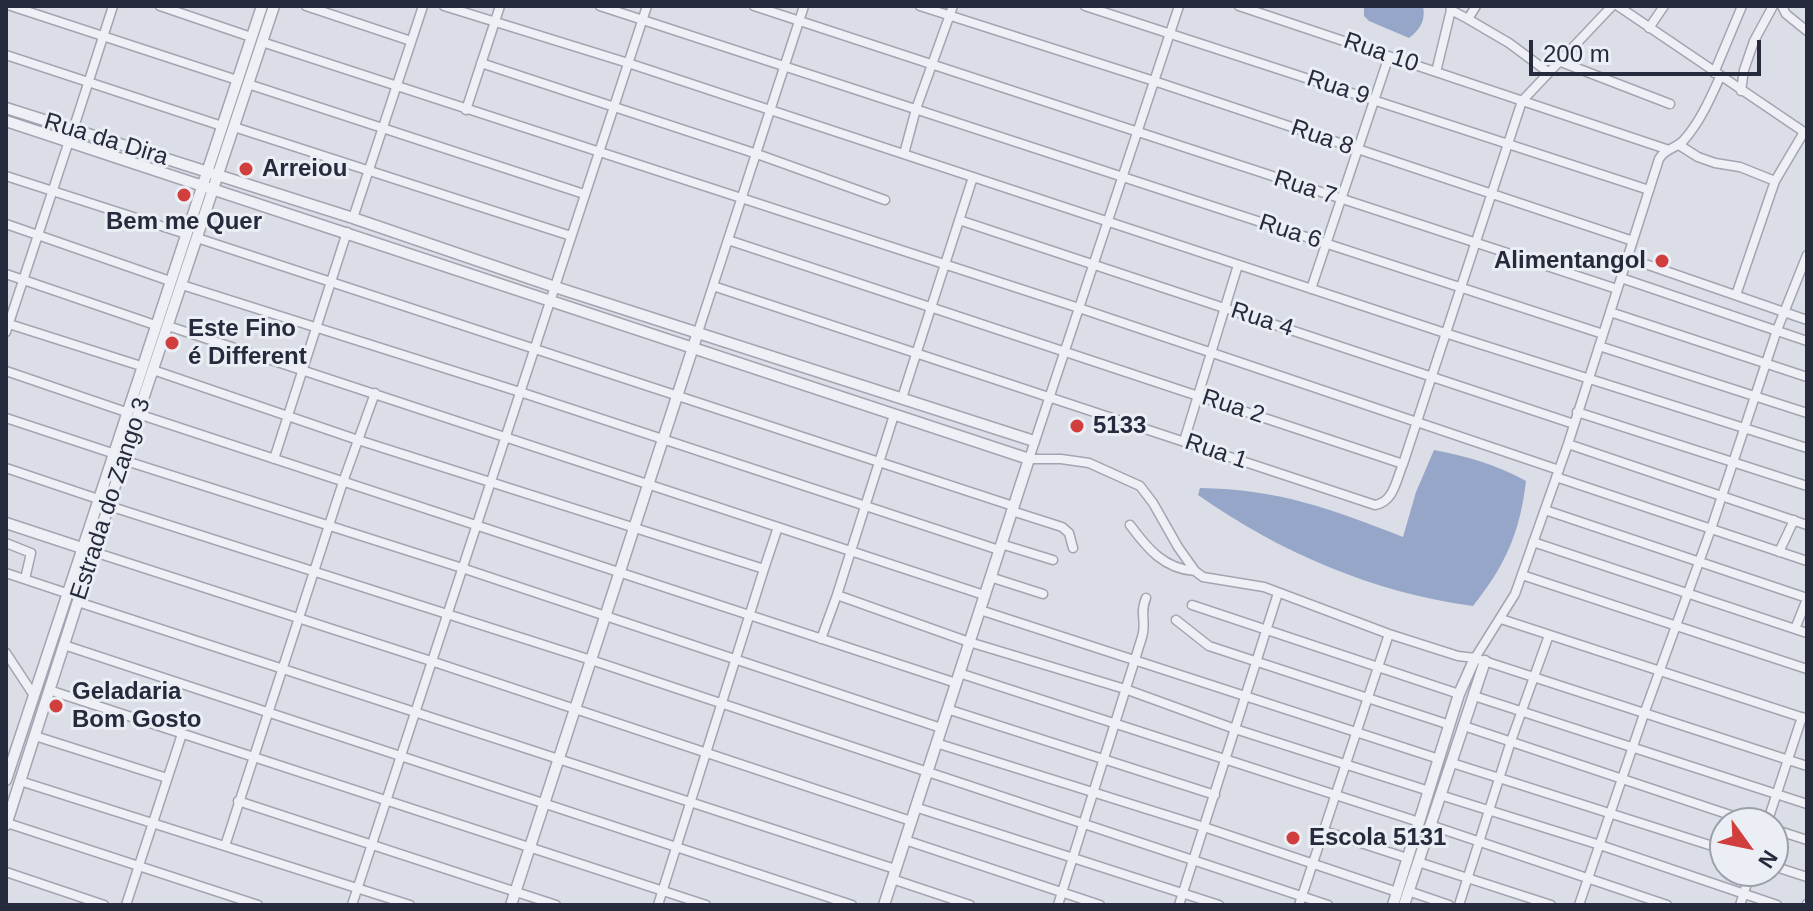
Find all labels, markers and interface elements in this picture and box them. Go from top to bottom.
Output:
scale bar [1533,24,1765,74]
street label: Rua 10 [1340,27,1422,79]
text: 200 m [1543,40,1610,67]
street label: Rua 9 [1303,64,1373,112]
street label: Rua da Dira [41,108,171,172]
street label: Rua 8 [1287,114,1357,162]
place label: Arreiou [262,155,347,183]
marker: Arreiou [237,160,255,178]
street label: Rua 7 [1270,164,1340,212]
marker: Bem me Quer [175,186,193,204]
place label: Bem me Quer [106,208,262,236]
street label: Rua 6 [1255,208,1325,256]
place label: Alimentangol [1494,247,1646,275]
marker: Alimentangol [1653,252,1671,270]
street label: Rua 4 [1227,296,1297,344]
place label: Este Fino é Different [188,315,307,371]
marker: Este Fino é Different [163,334,181,352]
street label: Rua 2 [1198,383,1268,431]
street label: Estrada do Zango 3 [65,394,157,604]
place label: 5133 [1093,412,1146,440]
marker: 5133 [1068,417,1086,435]
street label: Rua 1 [1181,428,1251,476]
place label: Geladaria Bom Gosto [72,678,201,734]
marker: Geladaria Bom Gosto [47,697,65,715]
north arrow [1709,807,1789,887]
place label: Escola 5131 [1309,824,1446,852]
marker: Escola 5131 [1284,829,1302,847]
text: N [1753,846,1783,873]

